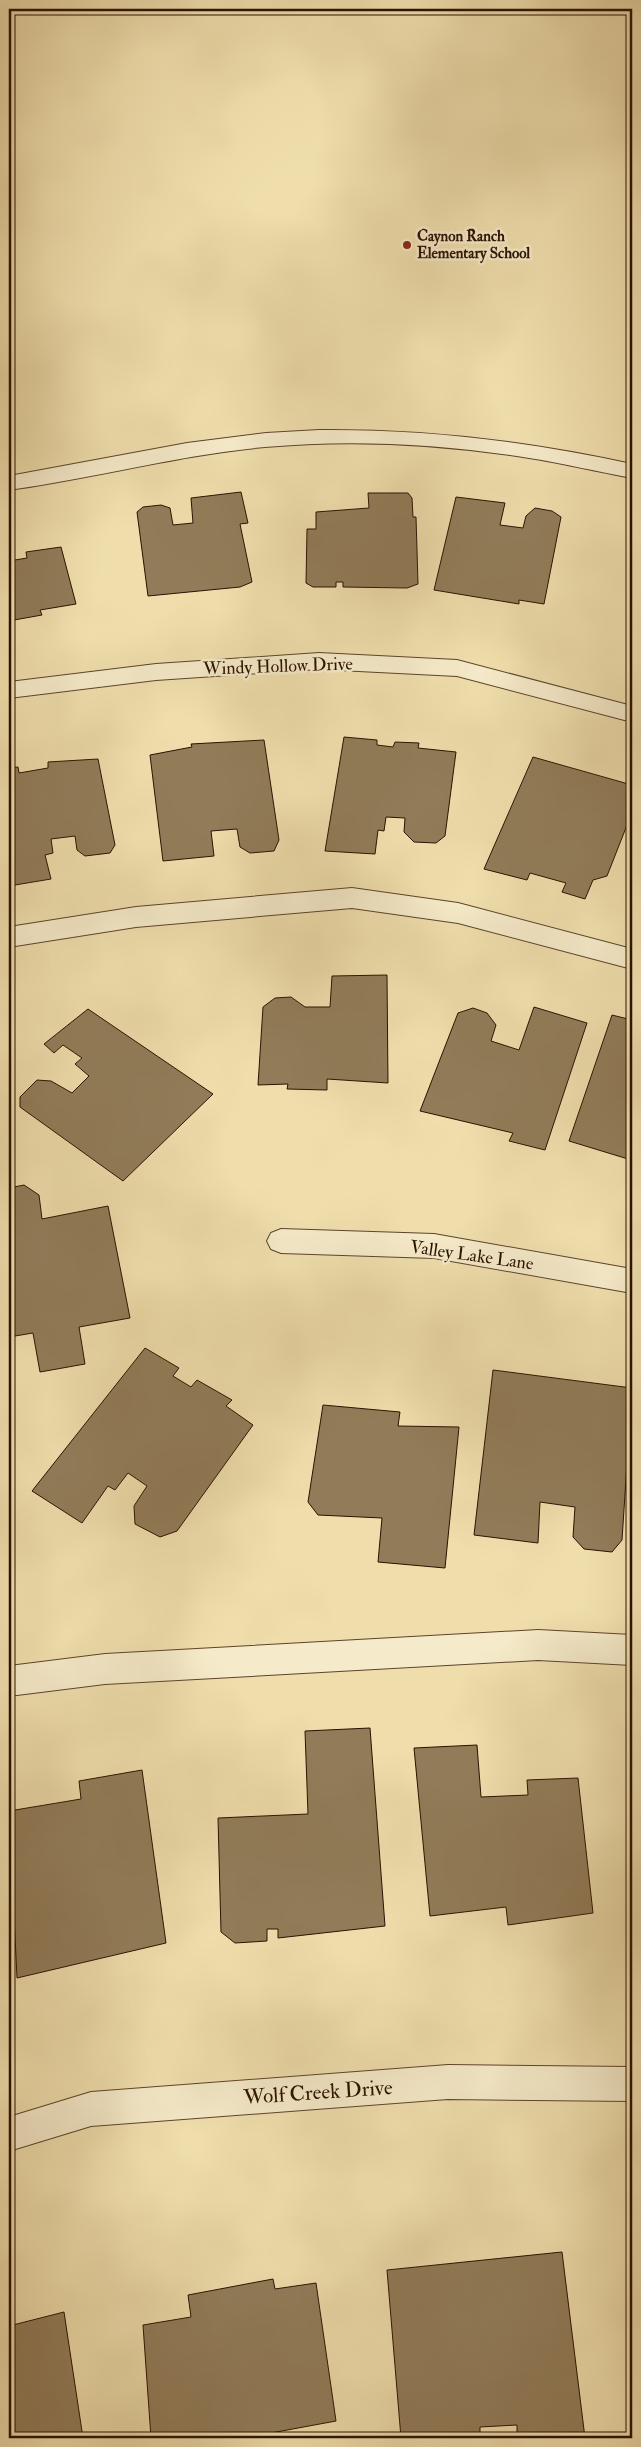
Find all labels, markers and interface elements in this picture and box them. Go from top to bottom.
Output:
place label: Caynon Ranch Elementary School [417,227,530,264]
marker: Caynon Ranch Elementary School [401,239,413,251]
street label: Windy Hollow Drive [202,652,354,681]
street label: Valley Lake Lane [409,1235,536,1276]
street label: Wolf Creek Drive [242,2074,394,2111]

